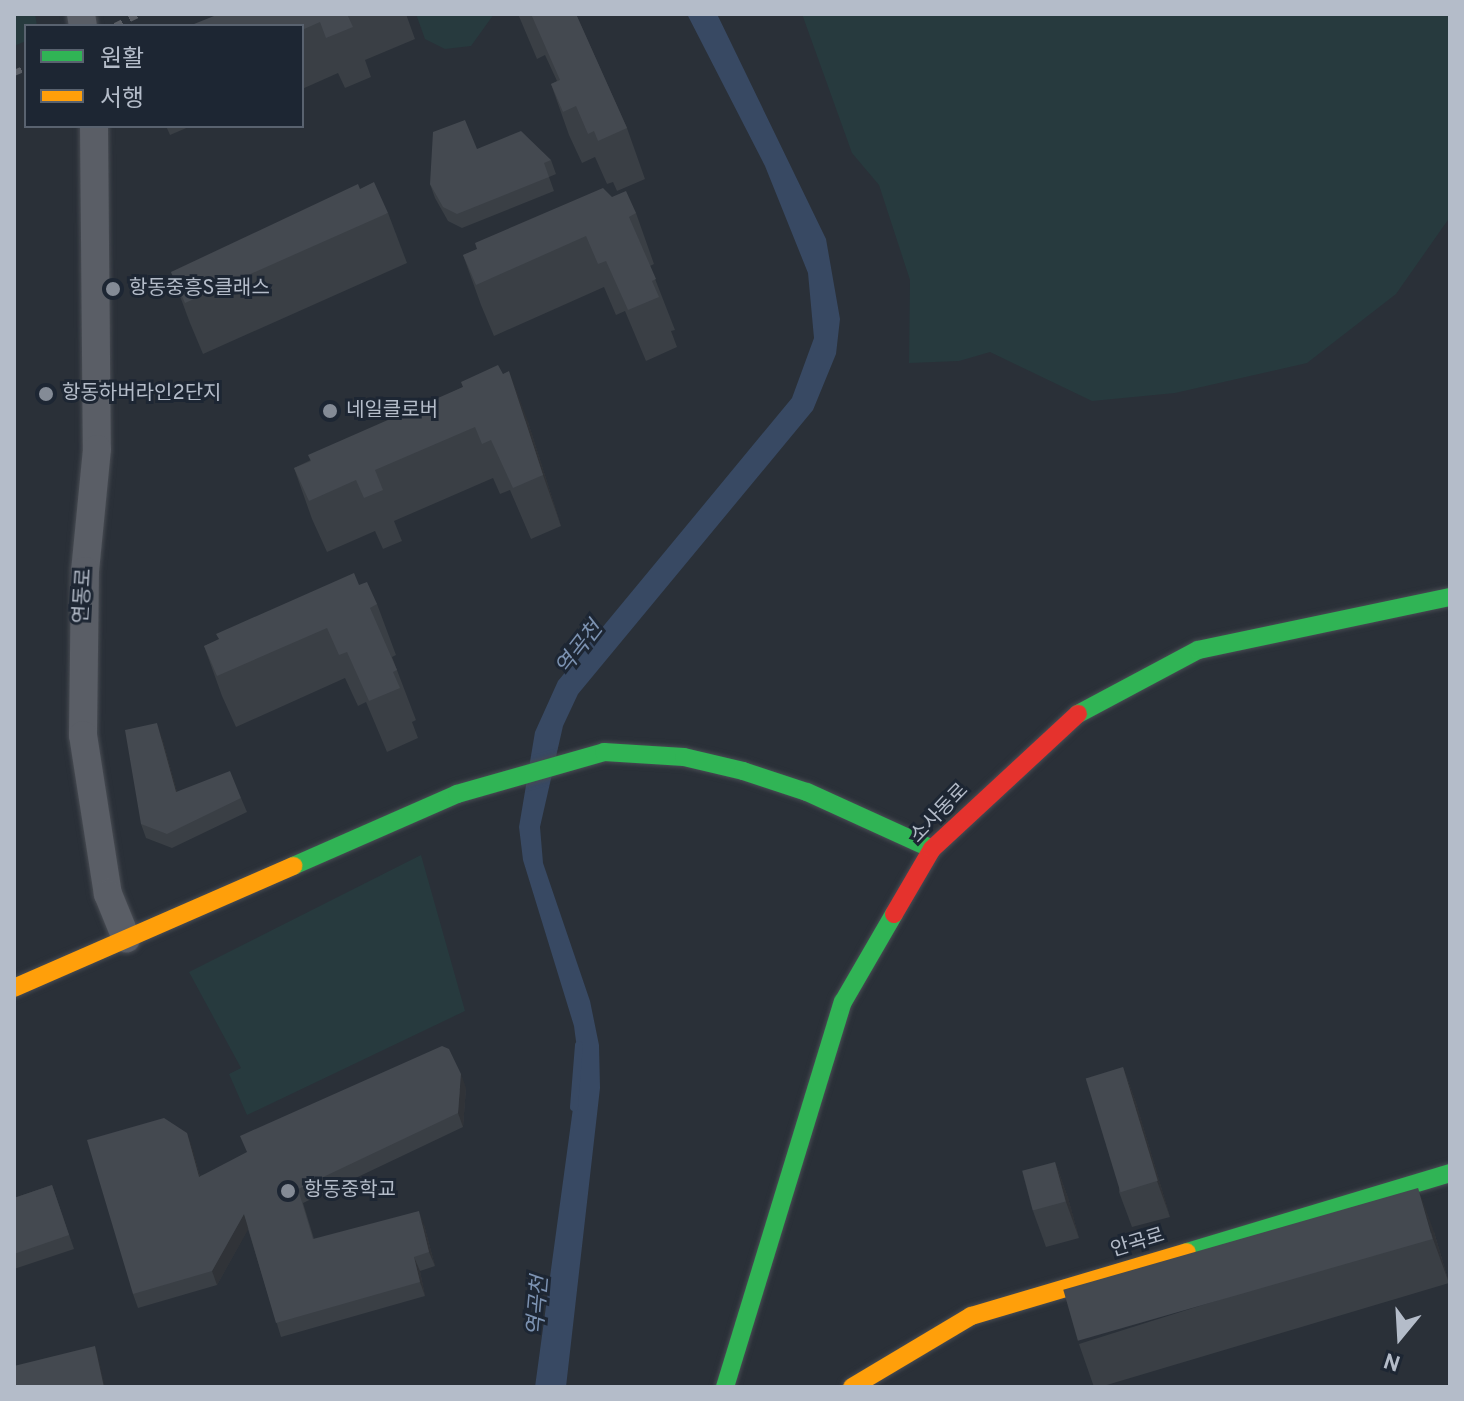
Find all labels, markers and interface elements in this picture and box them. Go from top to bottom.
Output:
legend [24,24,304,128]
text: 원활 [100,45,144,75]
text: 서행 [100,85,144,115]
place label: 항동중흥S클래스 [129,277,270,301]
marker: 항동중흥S클래스 [104,280,122,298]
place label: 항동하버라인2단지 [62,382,221,406]
marker: 항동하버라인2단지 [37,385,55,403]
place label: 네일클로버 [346,399,438,423]
marker: 네일클로버 [321,402,339,420]
street label: 연동로 [71,568,97,624]
water label: 역곡천 [551,617,609,681]
street label: 소사동로 [906,779,974,849]
place label: 항동중학교 [304,1179,396,1203]
marker: 항동중학교 [279,1182,297,1200]
street label: 안곡로 [1108,1224,1168,1264]
water label: 역곡천 [523,1275,555,1337]
north arrow [1360,1297,1440,1377]
text: N [1381,1345,1404,1376]

